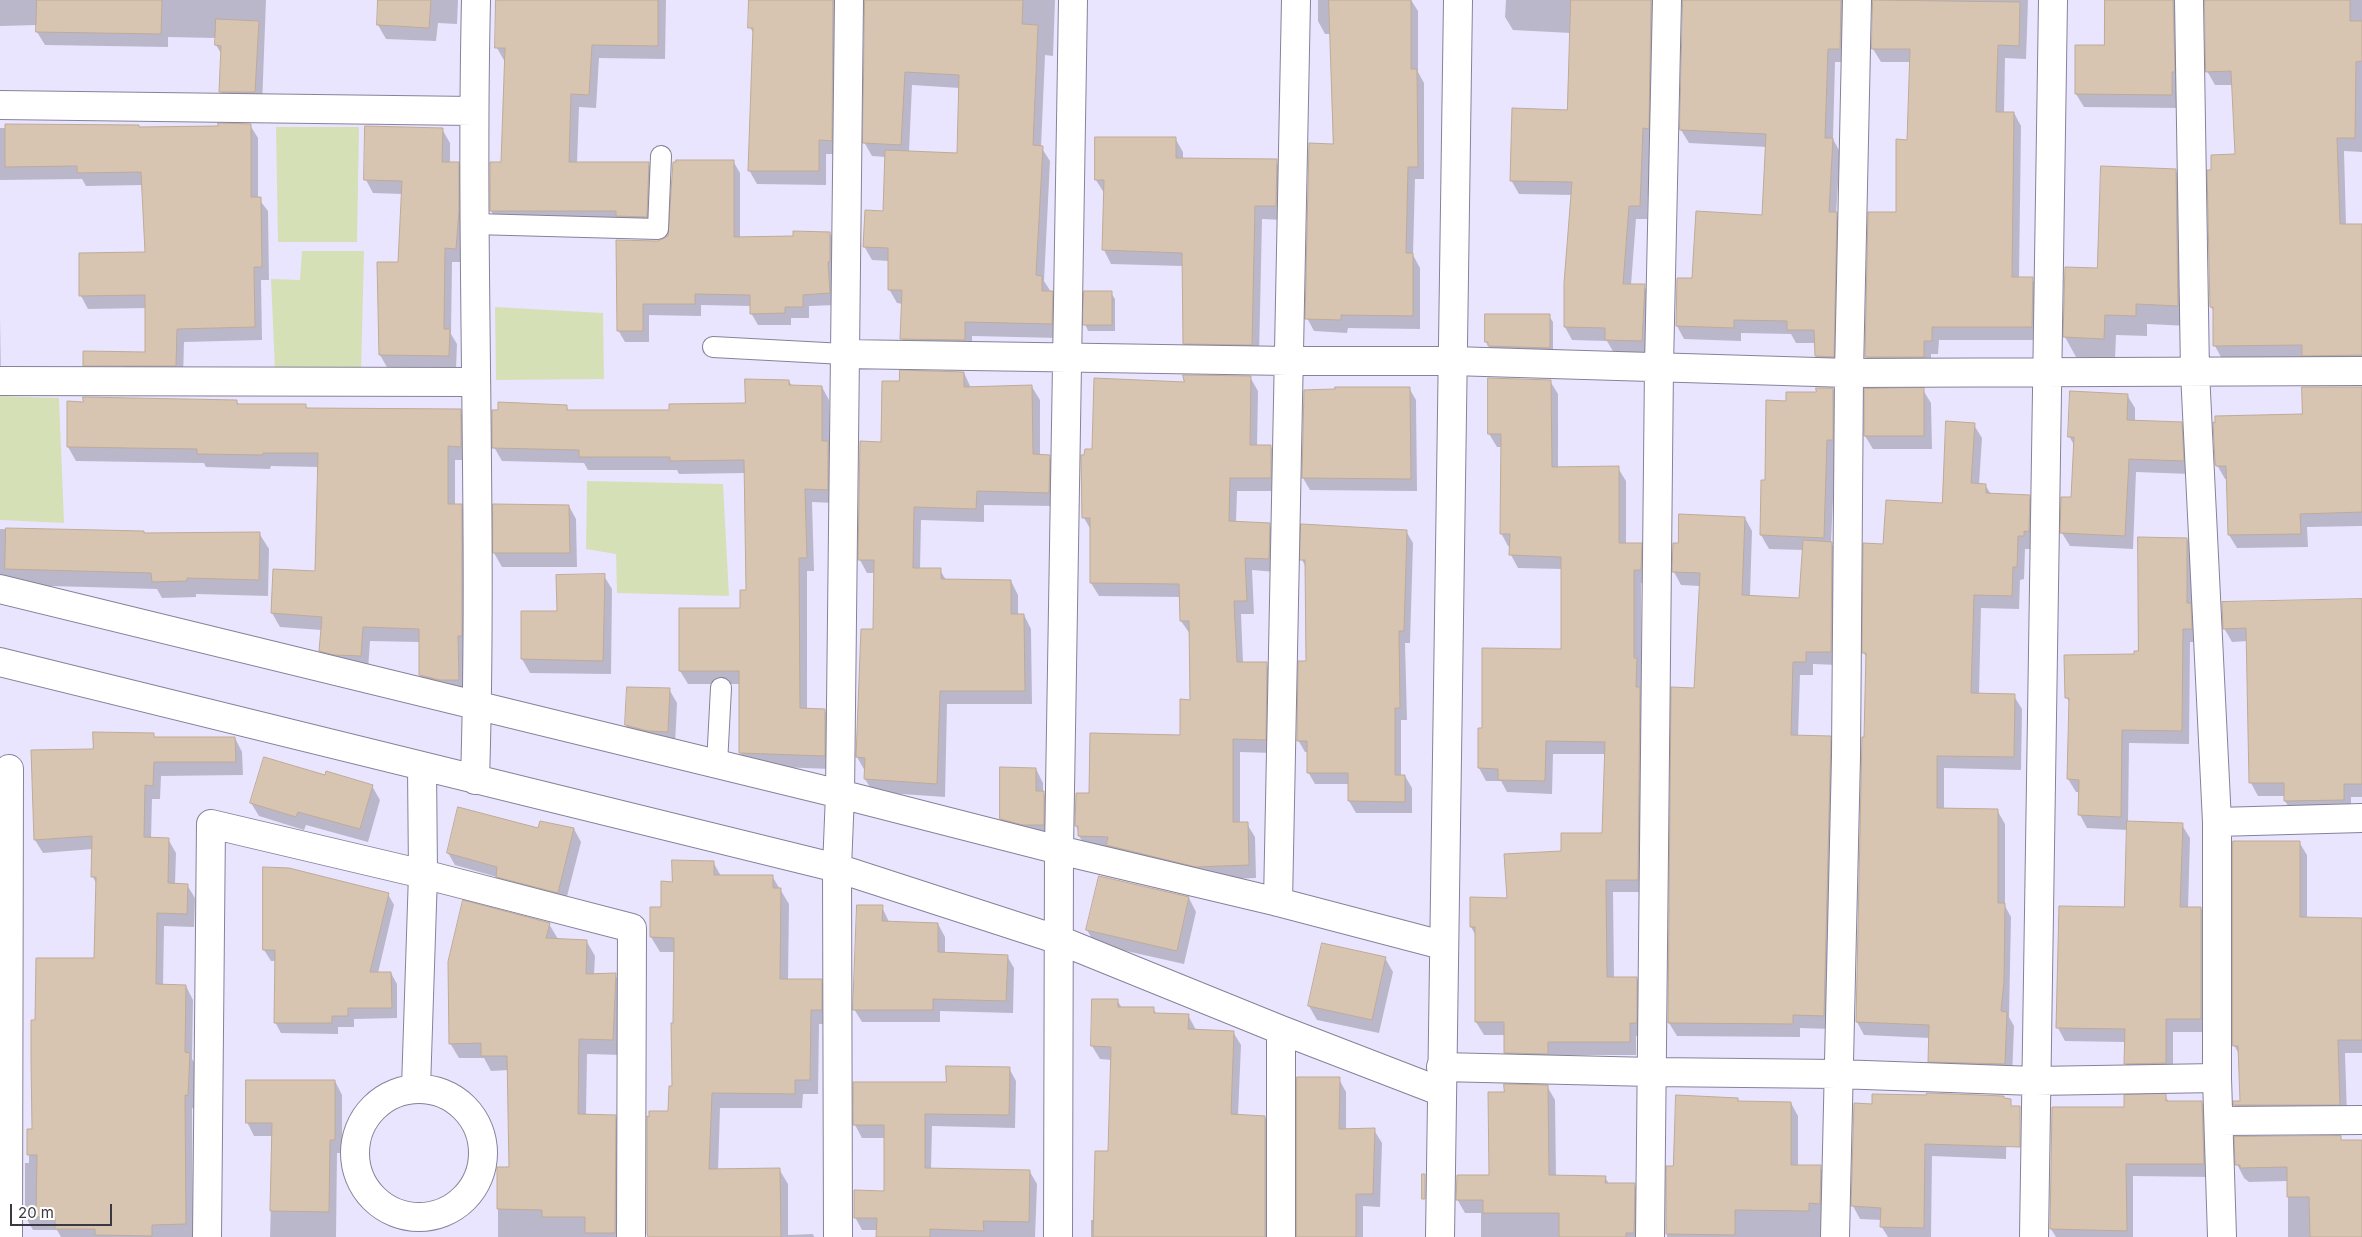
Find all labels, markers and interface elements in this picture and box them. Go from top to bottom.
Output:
scale bar [12,1194,115,1226]
text: 20 m [18,1203,54,1222]

